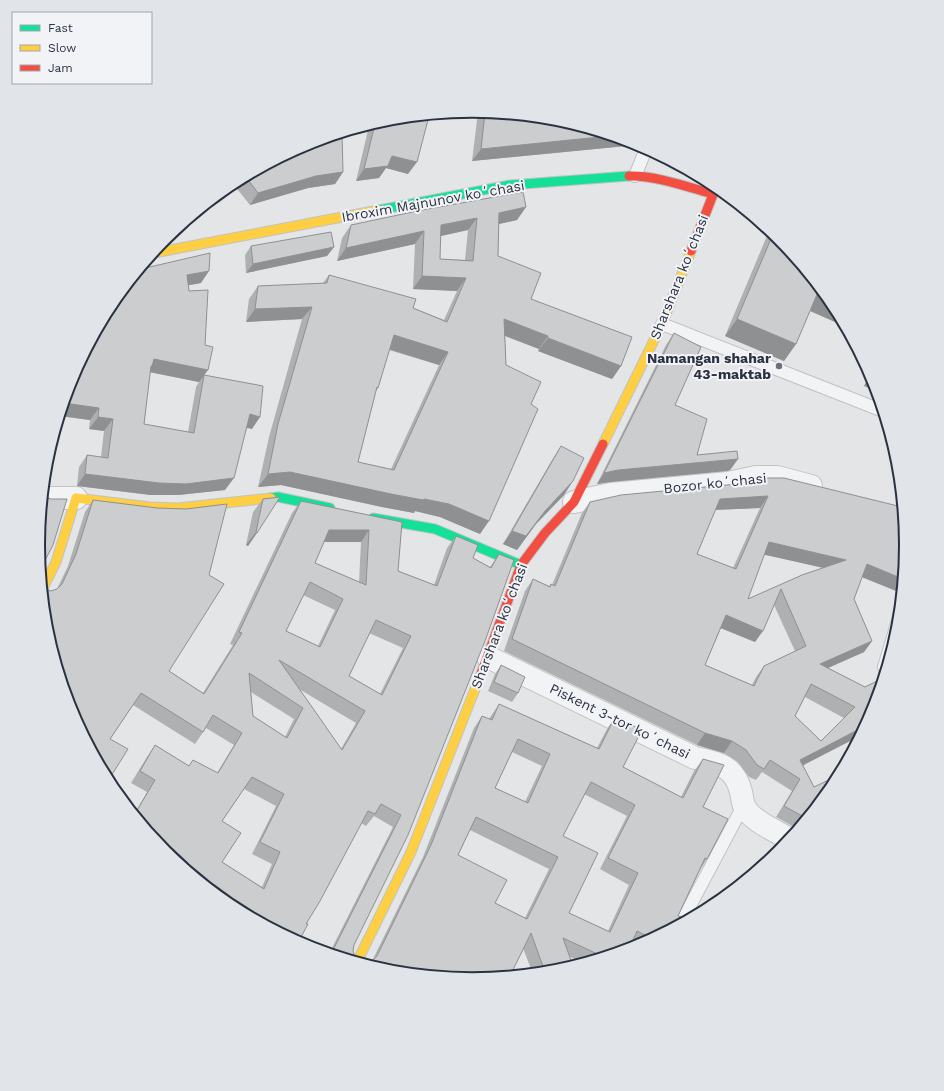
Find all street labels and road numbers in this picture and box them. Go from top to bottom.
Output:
street label: Ibroxim Majnunov koʻchasi [340,177,526,225]
street label: Sharshara koʻchasi [647,212,711,342]
street label: Bozor koʻchasi [663,470,767,496]
street label: Sharshara koʻchasi [468,561,530,691]
street label: Piskent 3-tor koʻchasi [547,680,693,762]

